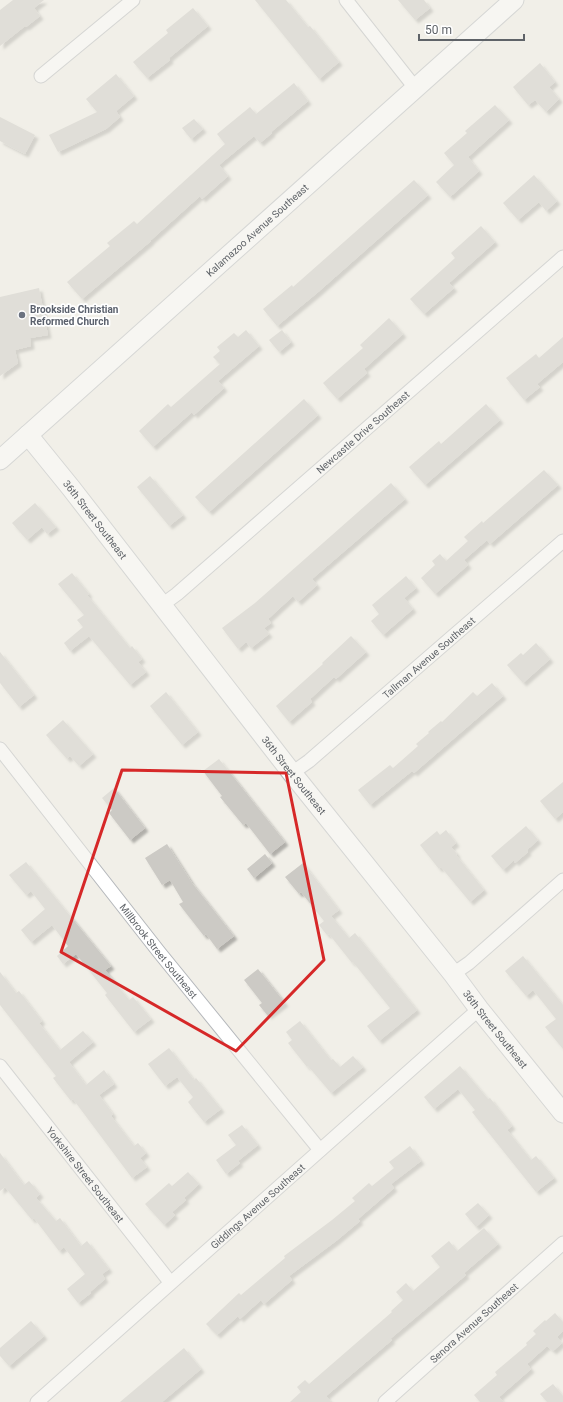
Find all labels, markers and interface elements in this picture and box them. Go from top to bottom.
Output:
scale bar [419,16,524,42]
text: 50 m [425,23,452,37]
street label: Kalamazoo Avenue Southeast [204,181,310,278]
place label: Brookside Christian Reformed Church [30,304,119,327]
marker: Brookside Christian Reformed Church [17,310,27,320]
street label: Newcastle Drive Southeast [314,389,411,475]
street label: 36th Street Southeast [61,478,129,561]
street label: Tallman Avenue Southeast [380,615,477,700]
street label: 36th Street Southeast [260,734,328,817]
street label: Millbrook Street Southeast [118,901,200,1001]
street label: 36th Street Southeast [461,988,530,1070]
street label: Yorkshire Street Southeast [44,1125,126,1224]
street label: Giddings Avenue Southeast [208,1161,307,1251]
street label: Senora Avenue Southeast [428,1281,520,1365]

